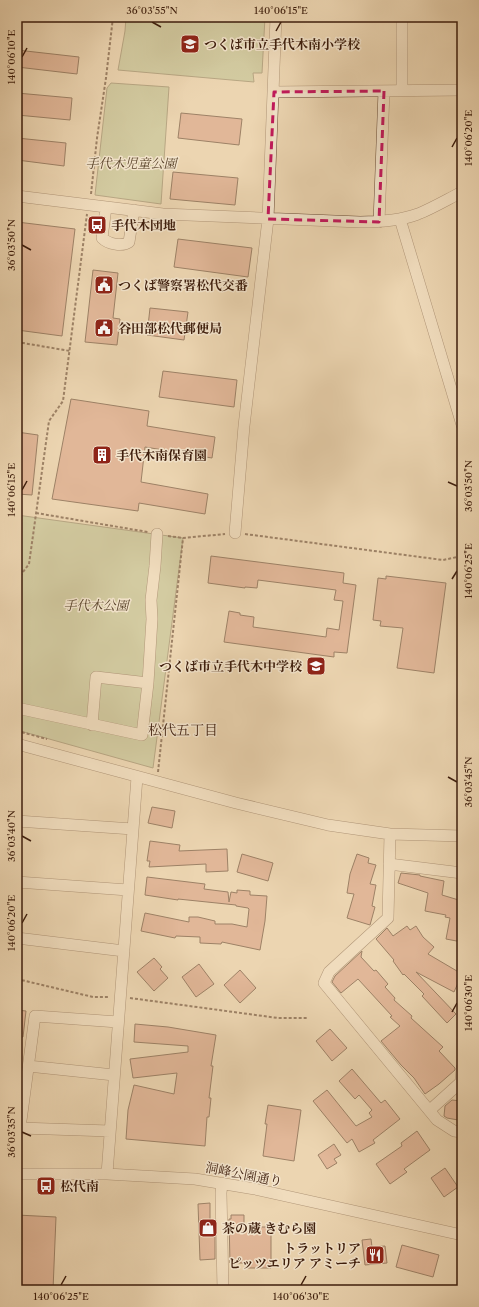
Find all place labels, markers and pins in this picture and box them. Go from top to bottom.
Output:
school or university icon: つくば市立手代木南小学校 [179,33,201,55]
place label: つくば市立手代木南小学校 [204,36,361,52]
bus stop icon: 手代木団地 [86,214,108,236]
place label: 手代木団地 [111,217,176,233]
public building icon: つくば警察署松代交番 [93,274,115,296]
place label: つくば警察署松代交番 [118,277,248,293]
public building icon: 谷田部松代郵便局 [93,317,115,339]
place label: 谷田部松代郵便局 [118,320,222,336]
building icon: 手代木南保育園 [91,444,113,466]
place label: 手代木南保育園 [116,447,207,463]
school or university icon: つくば市立手代木中学校 [305,655,327,677]
place label: つくば市立手代木中学校 [159,658,303,674]
bus stop icon: 松代南 [35,1175,57,1197]
place label: 松代南 [60,1178,99,1194]
shop icon: 茶の蔵 きむら園 [197,1217,219,1239]
place label: 茶の蔵 きむら園 [222,1220,316,1236]
place label: トラットリア ピッツエリア アミーチ [229,1240,361,1271]
restaurant icon: トラットリア ピッツエリア アミーチ [364,1244,386,1266]

